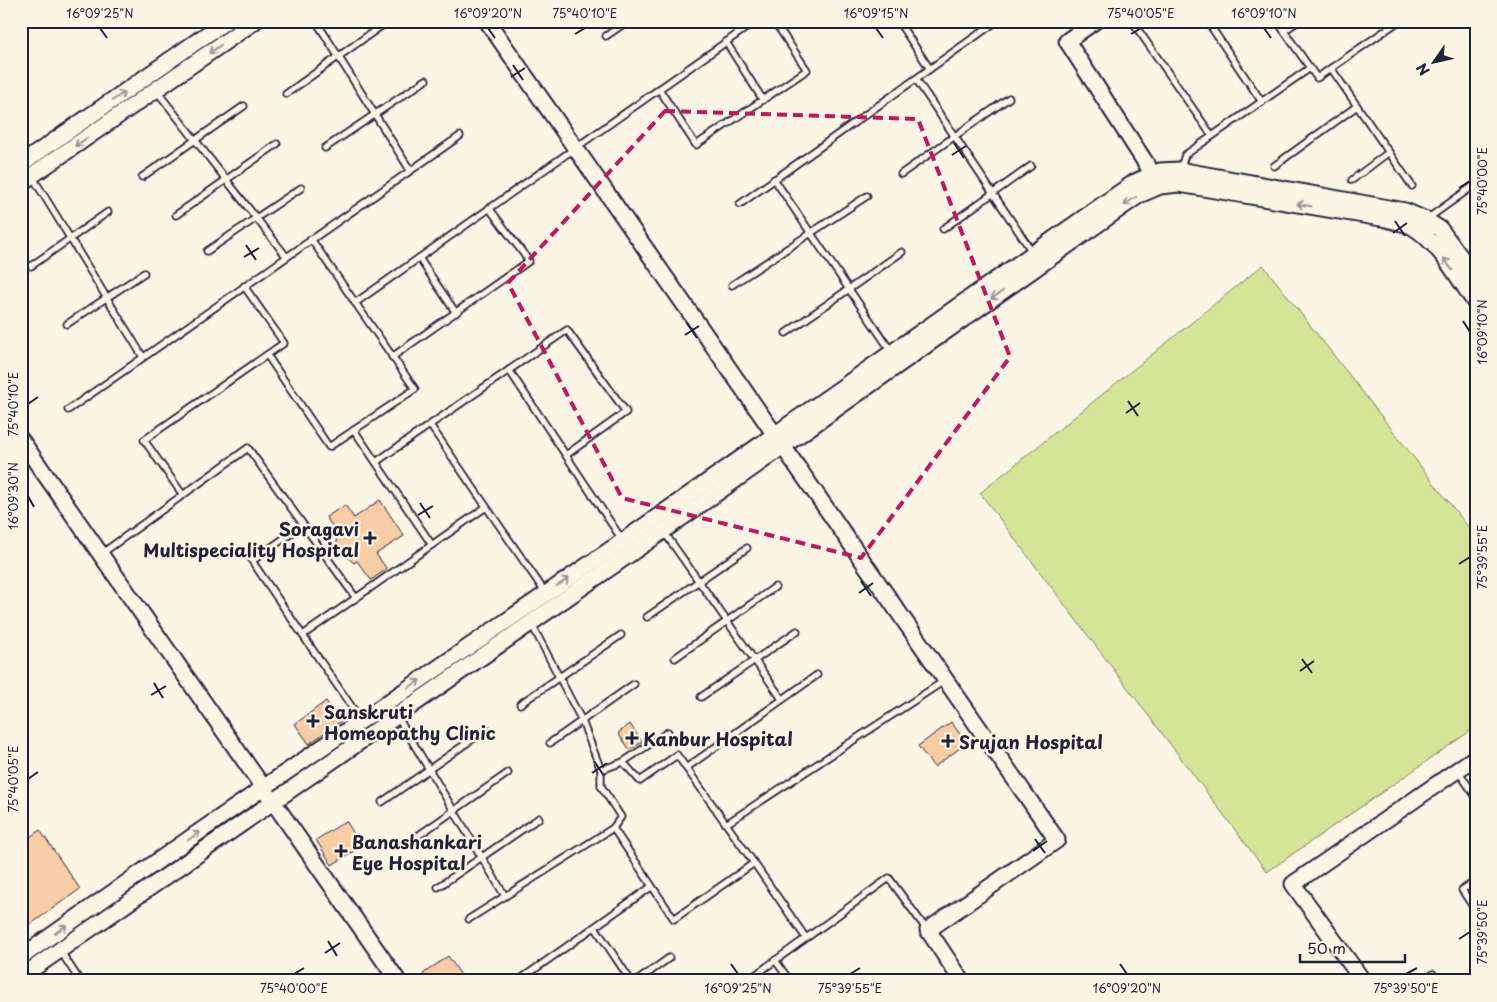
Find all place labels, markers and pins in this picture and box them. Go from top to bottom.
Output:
place label: Soragavi Multispeciality Hospital [143,515,359,563]
marker: Soragavi Multispeciality Hospital [363,531,377,545]
place label: Sanskruti Homeopathy Clinic [324,698,496,746]
marker: Sanskruti Homeopathy Clinic [306,714,320,728]
place label: Kanbur Hospital [643,725,793,752]
place label: Srujan Hospital [959,728,1103,755]
marker: Kanbur Hospital [625,731,639,745]
marker: Srujan Hospital [941,734,955,748]
place label: Banashankari Eye Hospital [352,828,482,876]
marker: Banashankari Eye Hospital [334,844,348,858]

